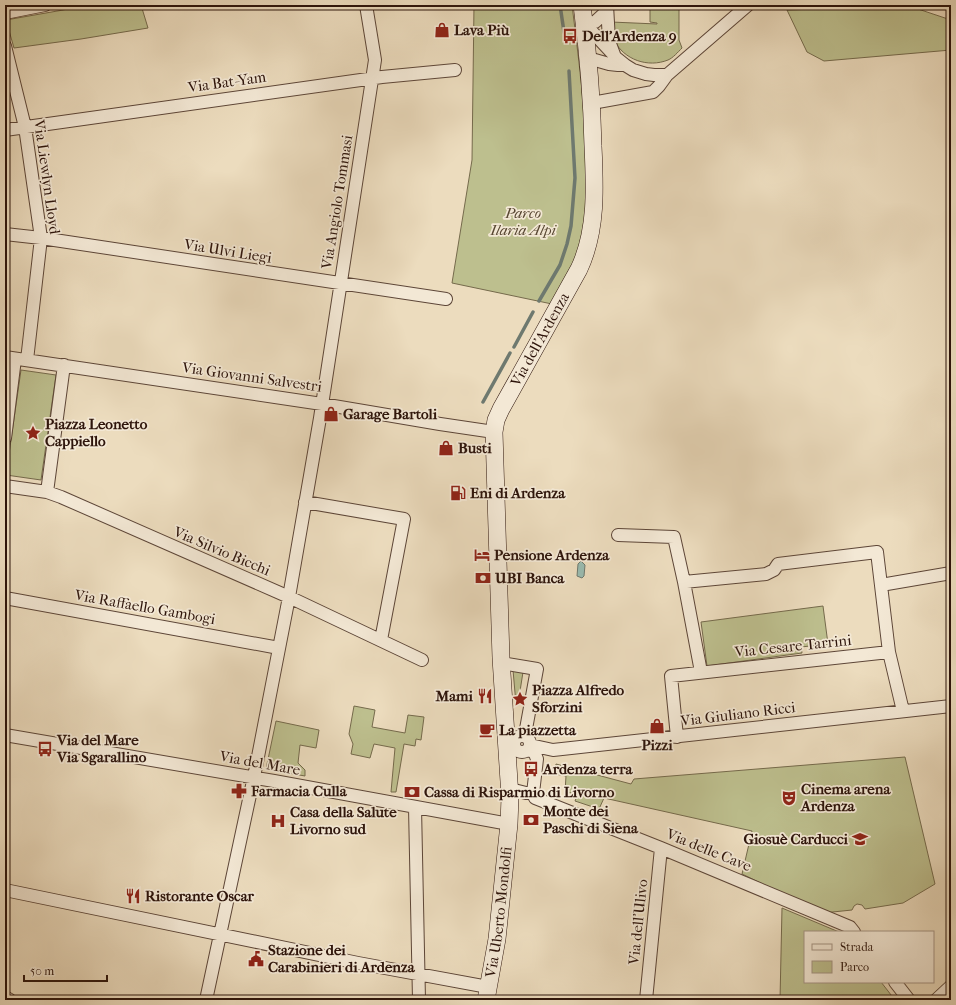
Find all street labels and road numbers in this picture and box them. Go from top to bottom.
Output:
street label: Via Bat-Yam [186,68,268,97]
street label: Via Liewlyn Lloyd [30,118,64,236]
street label: Via Angiolo Tommasi [317,133,357,271]
street label: Via Ulvi Liegi [182,235,274,267]
street label: Via dell'Ardenza [506,288,574,390]
street label: Via Giovanni Salvestri [180,358,324,396]
street label: Via Silvio Bicchi [170,522,274,580]
street label: Via Raffaello Gambogi [72,586,217,628]
street label: Via Cesare Tarrini [733,631,853,661]
street label: Via Giuliano Ricci [679,698,797,730]
street label: Via del Mare [217,747,302,779]
street label: Via delle Cave [663,824,755,875]
street label: Via Uberto Mondolfi [481,845,516,980]
street label: Via dell'Ulivo [624,878,651,967]

